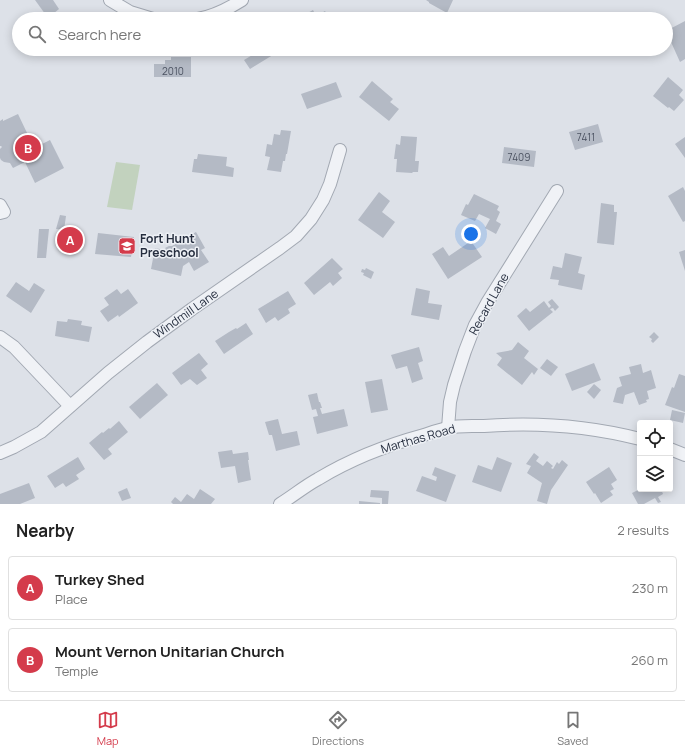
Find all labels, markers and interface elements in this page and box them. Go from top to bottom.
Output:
search box [12,12,673,56]
icon: search [26,23,48,45]
text: Search here [58,24,141,45]
house number: 2010 [162,64,184,78]
house number: 7411 [577,130,595,144]
pin: B [15,133,41,163]
house number: 7409 [508,150,530,164]
your location [461,224,481,244]
pin: A [57,225,83,255]
place label: Fort Hunt Preschool [140,230,199,261]
school or university icon: Fort Hunt Preschool [117,236,137,256]
street label: Recard Lane [465,270,513,338]
street label: Windmill Lane [150,285,222,342]
street label: Marthas Road [379,420,457,457]
map controls [637,420,673,492]
button: locate [637,420,673,456]
button: layers [637,456,673,492]
text: Nearby [16,519,74,542]
text: 2 results [617,521,669,539]
text: Turkey Shed [55,569,144,590]
text: A [26,579,34,597]
text: 230 m [632,579,668,597]
text: Place [55,590,88,608]
text: Mount Vernon Unitarian Church [55,641,284,662]
text: B [26,651,34,669]
text: 260 m [631,651,668,669]
text: Temple [55,662,98,680]
tab: Map [97,709,119,748]
tab: Directions [312,709,364,748]
tab: Saved [557,709,588,748]

